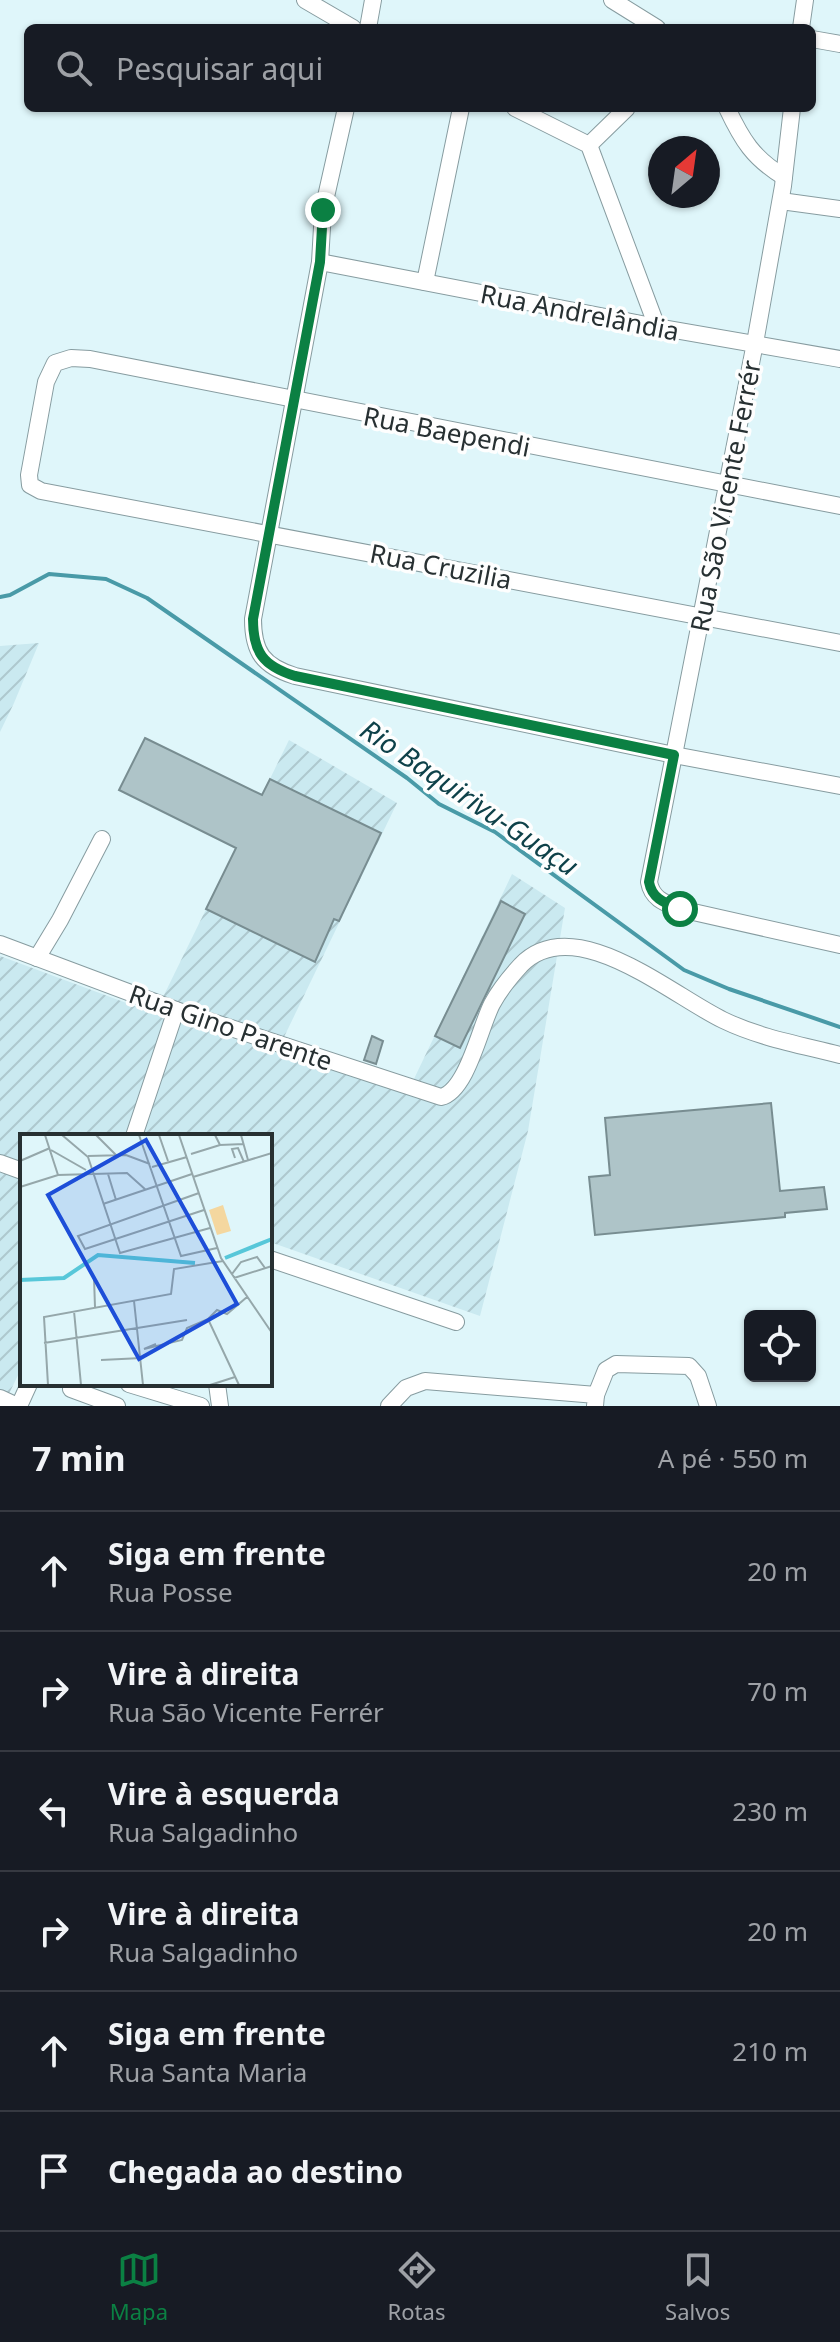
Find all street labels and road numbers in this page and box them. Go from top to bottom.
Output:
street label: Rua Andrelândia [478,275,682,349]
street label: Rua São Vicente Ferrér [681,357,769,635]
street label: Rua Baependi [361,397,533,465]
street label: Rua Cruzilia [367,535,515,597]
street label: Rua Gino Parente [124,975,338,1079]

